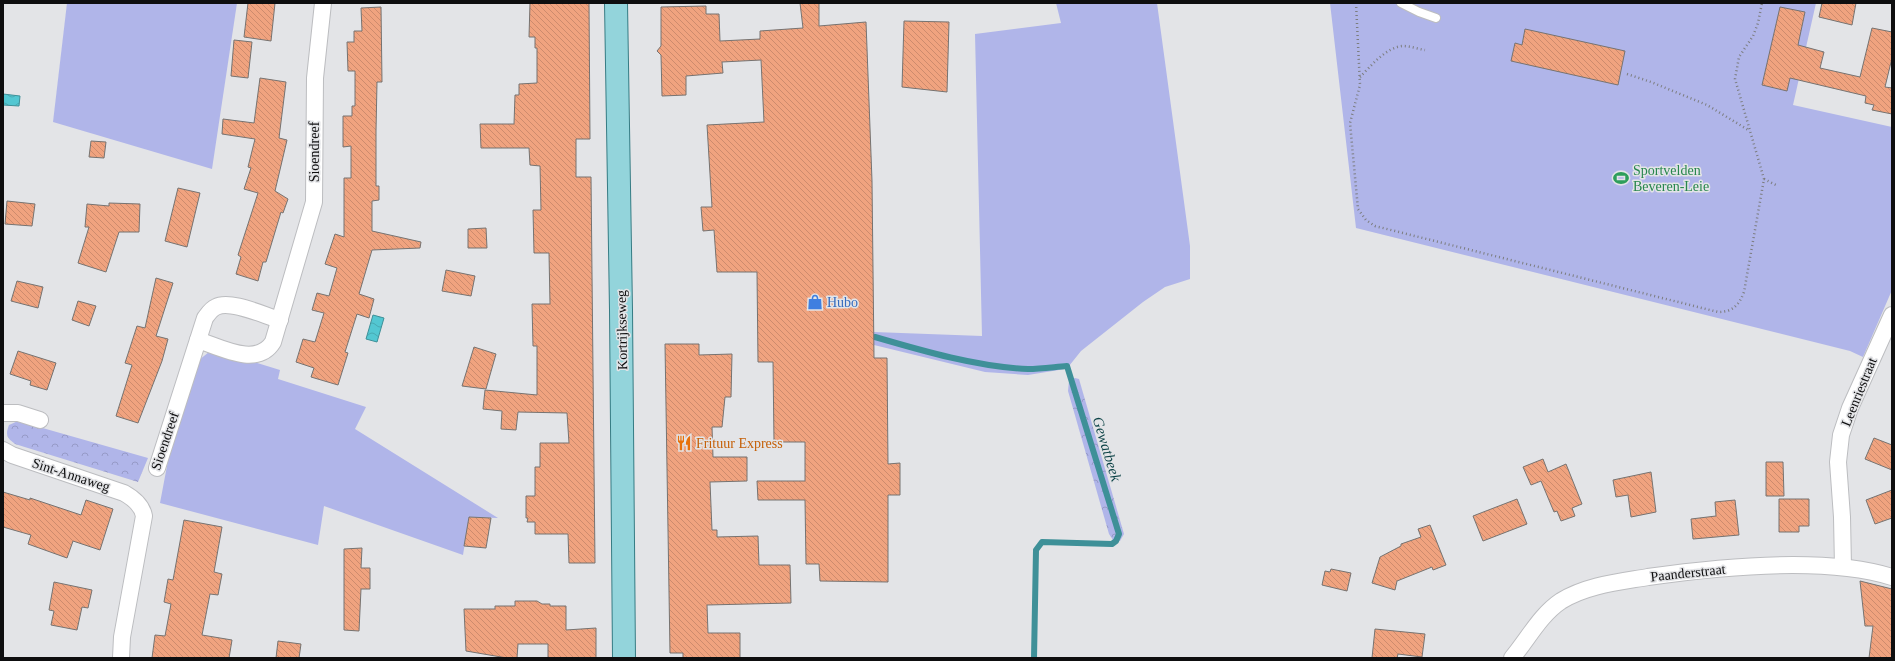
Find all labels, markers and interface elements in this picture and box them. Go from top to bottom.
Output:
street label: Sioendreef [307,121,322,182]
place label: Sportvelden Beveren-Leie [1633,163,1709,194]
sports icon: Sportvelden Beveren-Leie [1612,169,1630,187]
street label: Kortrijkseweg [614,290,630,370]
shop icon: Hubo [806,293,824,311]
place label: Hubo [827,295,858,310]
street label: Leenriestraat [1838,355,1880,429]
street label: Sioendreef [148,410,182,472]
water label: Gewatbeek [1090,415,1124,484]
restaurant icon: Frituur Express [675,434,693,452]
place label: Frituur Express [696,436,783,451]
street label: Sint-Annaweg [30,455,112,495]
street label: Paanderstraat [1650,562,1726,584]

